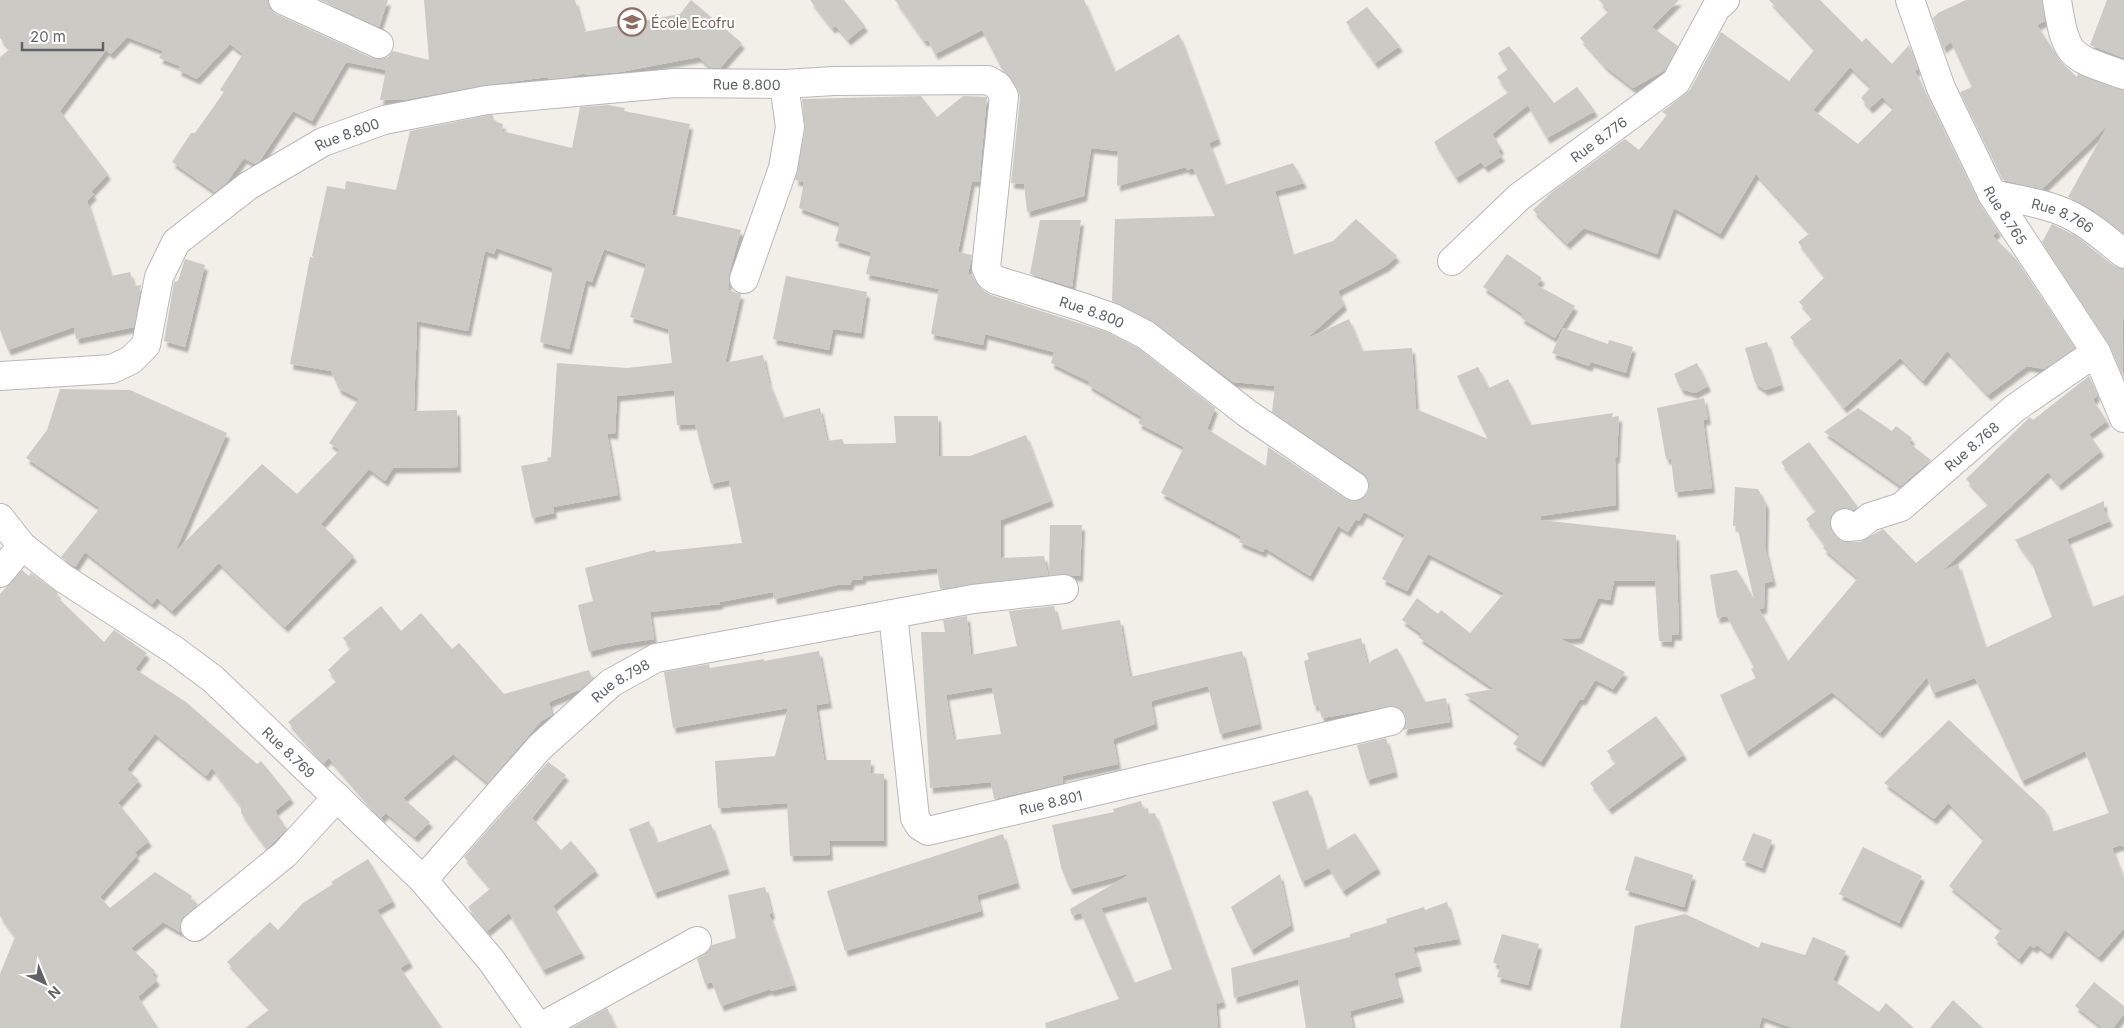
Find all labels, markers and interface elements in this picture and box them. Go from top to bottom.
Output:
school or university icon: École Ecofru [617,7,647,37]
place label: École Ecofru [651,14,735,31]
scale bar [22,20,104,52]
text: 20 m [30,27,66,46]
street label: Rue 8.800 [713,75,781,92]
street label: Rue 8.776 [1567,112,1630,165]
street label: Rue 8.800 [311,114,382,154]
street label: Rue 8.765 [1981,183,2031,247]
street label: Rue 8.766 [2030,194,2097,236]
street label: Rue 8.800 [1058,292,1128,331]
street label: Rue 8.768 [1941,418,2002,474]
street label: Rue 8.798 [587,655,652,705]
street label: Rue 8.769 [259,723,319,781]
street label: Rue 8.801 [1017,786,1084,818]
north arrow [20,958,70,1008]
text: N [45,983,64,1003]

